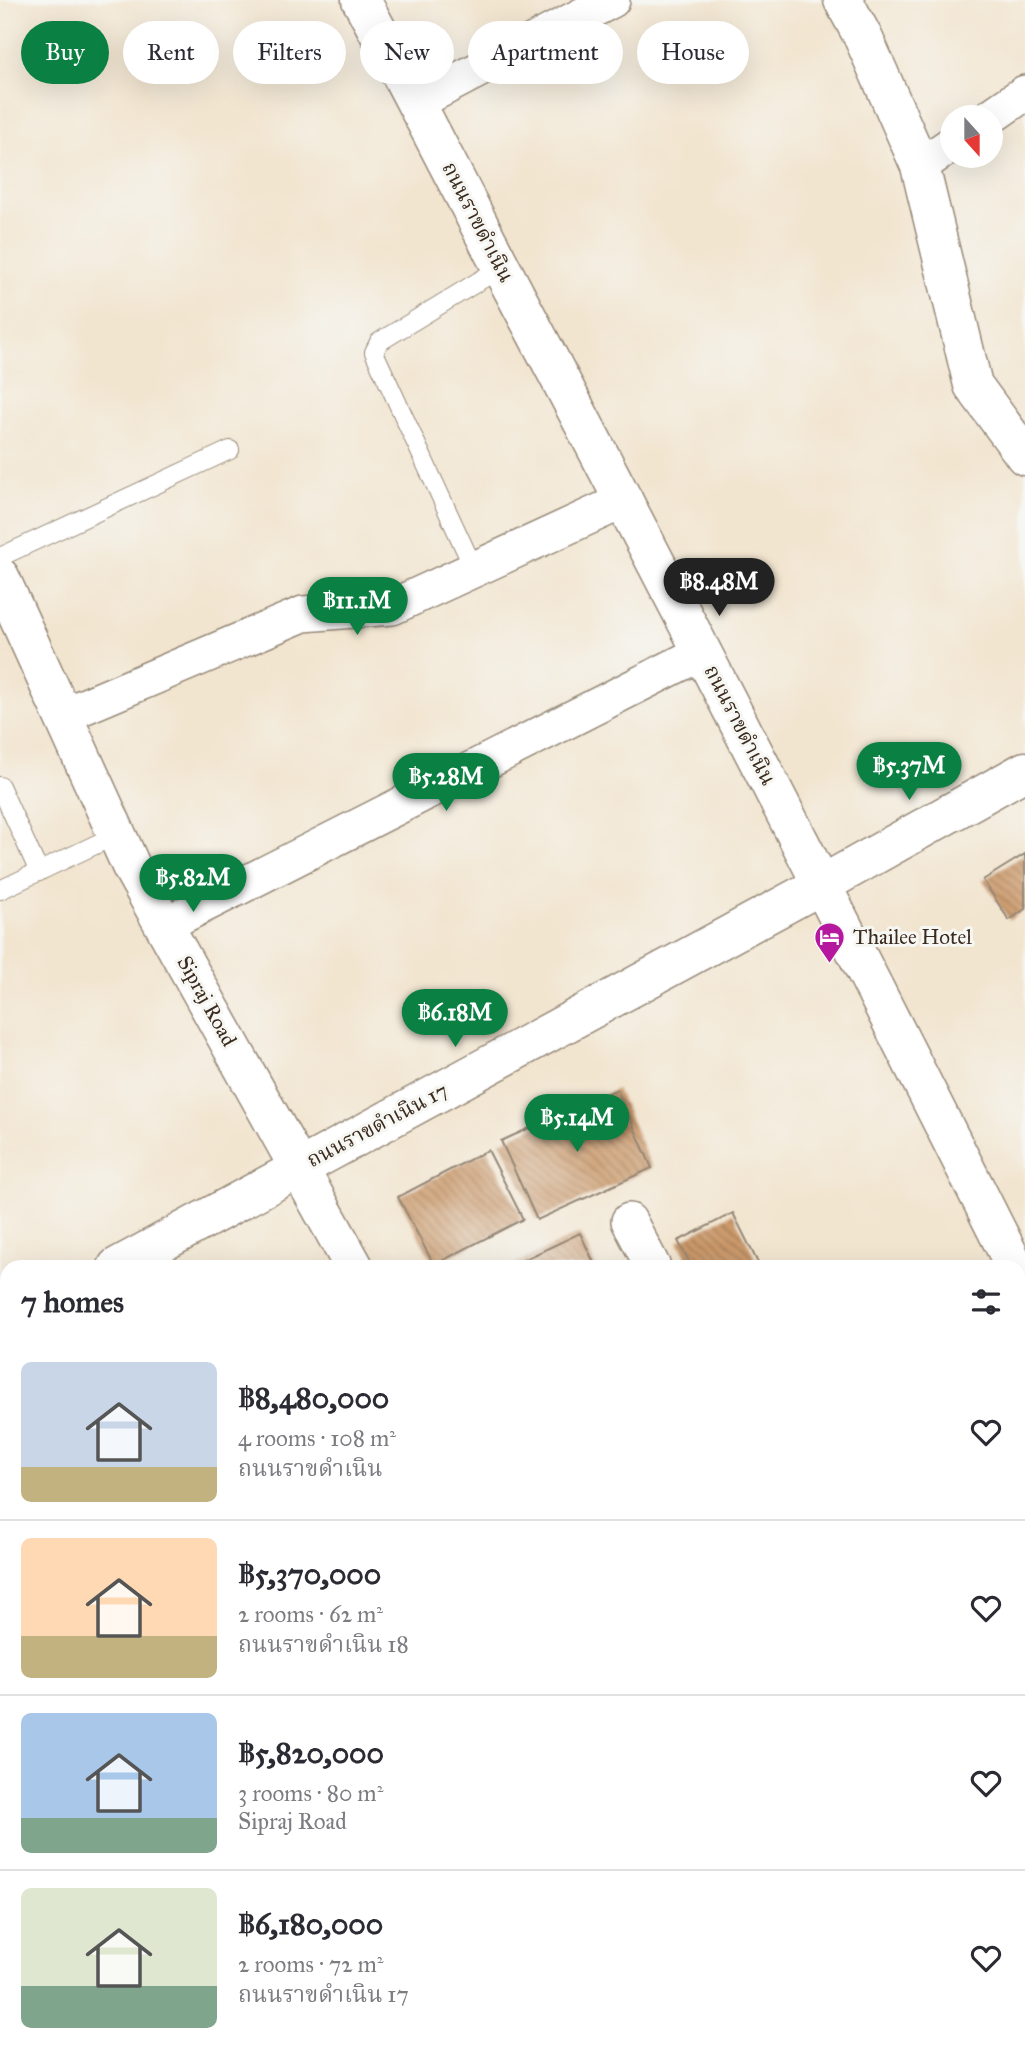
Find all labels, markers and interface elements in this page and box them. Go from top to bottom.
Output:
chip: Buy [21,21,109,84]
chip: Rent [123,21,219,84]
chip: Filters [233,21,346,84]
chip: New [360,21,454,84]
chip: Apartment [468,21,623,84]
chip: House [637,21,749,84]
north arrow [940,105,1003,168]
map controls [940,105,1003,168]
street label: ถนนราขดำเนิน [436,157,520,287]
pin: ฿8.48M [662,558,776,618]
text: ฿8.48M [680,567,758,595]
pin: ฿11.1M [300,578,414,637]
text: ฿11.1M [323,586,391,614]
street label: ถนนราขดำเนิน [698,660,782,790]
pin: ฿5.37M [852,742,966,802]
text: ฿5.37M [873,751,945,779]
pin: ฿5.28M [389,754,503,813]
text: ฿5.28M [408,762,484,790]
pin: ฿5.82M [136,855,250,914]
text: ฿5.82M [155,863,231,891]
hotel icon: Thailee Hotel [813,920,847,964]
place label: Thailee Hotel [853,924,972,950]
street label: Sipraj Road [172,951,243,1051]
pin: ฿6.18M [398,990,512,1049]
text: ฿6.18M [418,998,492,1026]
street label: ถนนราขดำเนิน 17 [302,1077,452,1173]
pin: ฿5.14M [520,1094,634,1154]
text: ฿5.14M [540,1103,614,1131]
icon: filters [967,1283,1005,1321]
text: 7 homes [21,1284,124,1320]
text: ฿8,480,000 [238,1380,389,1416]
icon: home [77,1390,161,1474]
icon: heart [967,1413,1005,1451]
text: 4 rooms · 108 m² [238,1424,396,1452]
text: ถนนราขดำเนิน [238,1454,382,1482]
text: ฿5,370,000 [238,1556,381,1592]
icon: home [77,1566,161,1650]
icon: heart [967,1589,1005,1627]
text: 2 rooms · 62 m² [238,1600,383,1628]
text: ถนนราขดำเนิน 18 [238,1630,409,1658]
text: ฿5,820,000 [238,1735,384,1771]
icon: home [77,1741,161,1825]
icon: heart [967,1764,1005,1802]
text: 3 rooms · 80 m² [238,1779,383,1807]
text: Sipraj Road [238,1807,347,1835]
text: ฿6,180,000 [238,1906,383,1942]
icon: home [77,1916,161,2000]
icon: heart [967,1939,1005,1977]
text: 2 rooms · 72 m² [238,1950,383,1978]
text: ถนนราขดำเนิน 17 [238,1980,409,2008]

